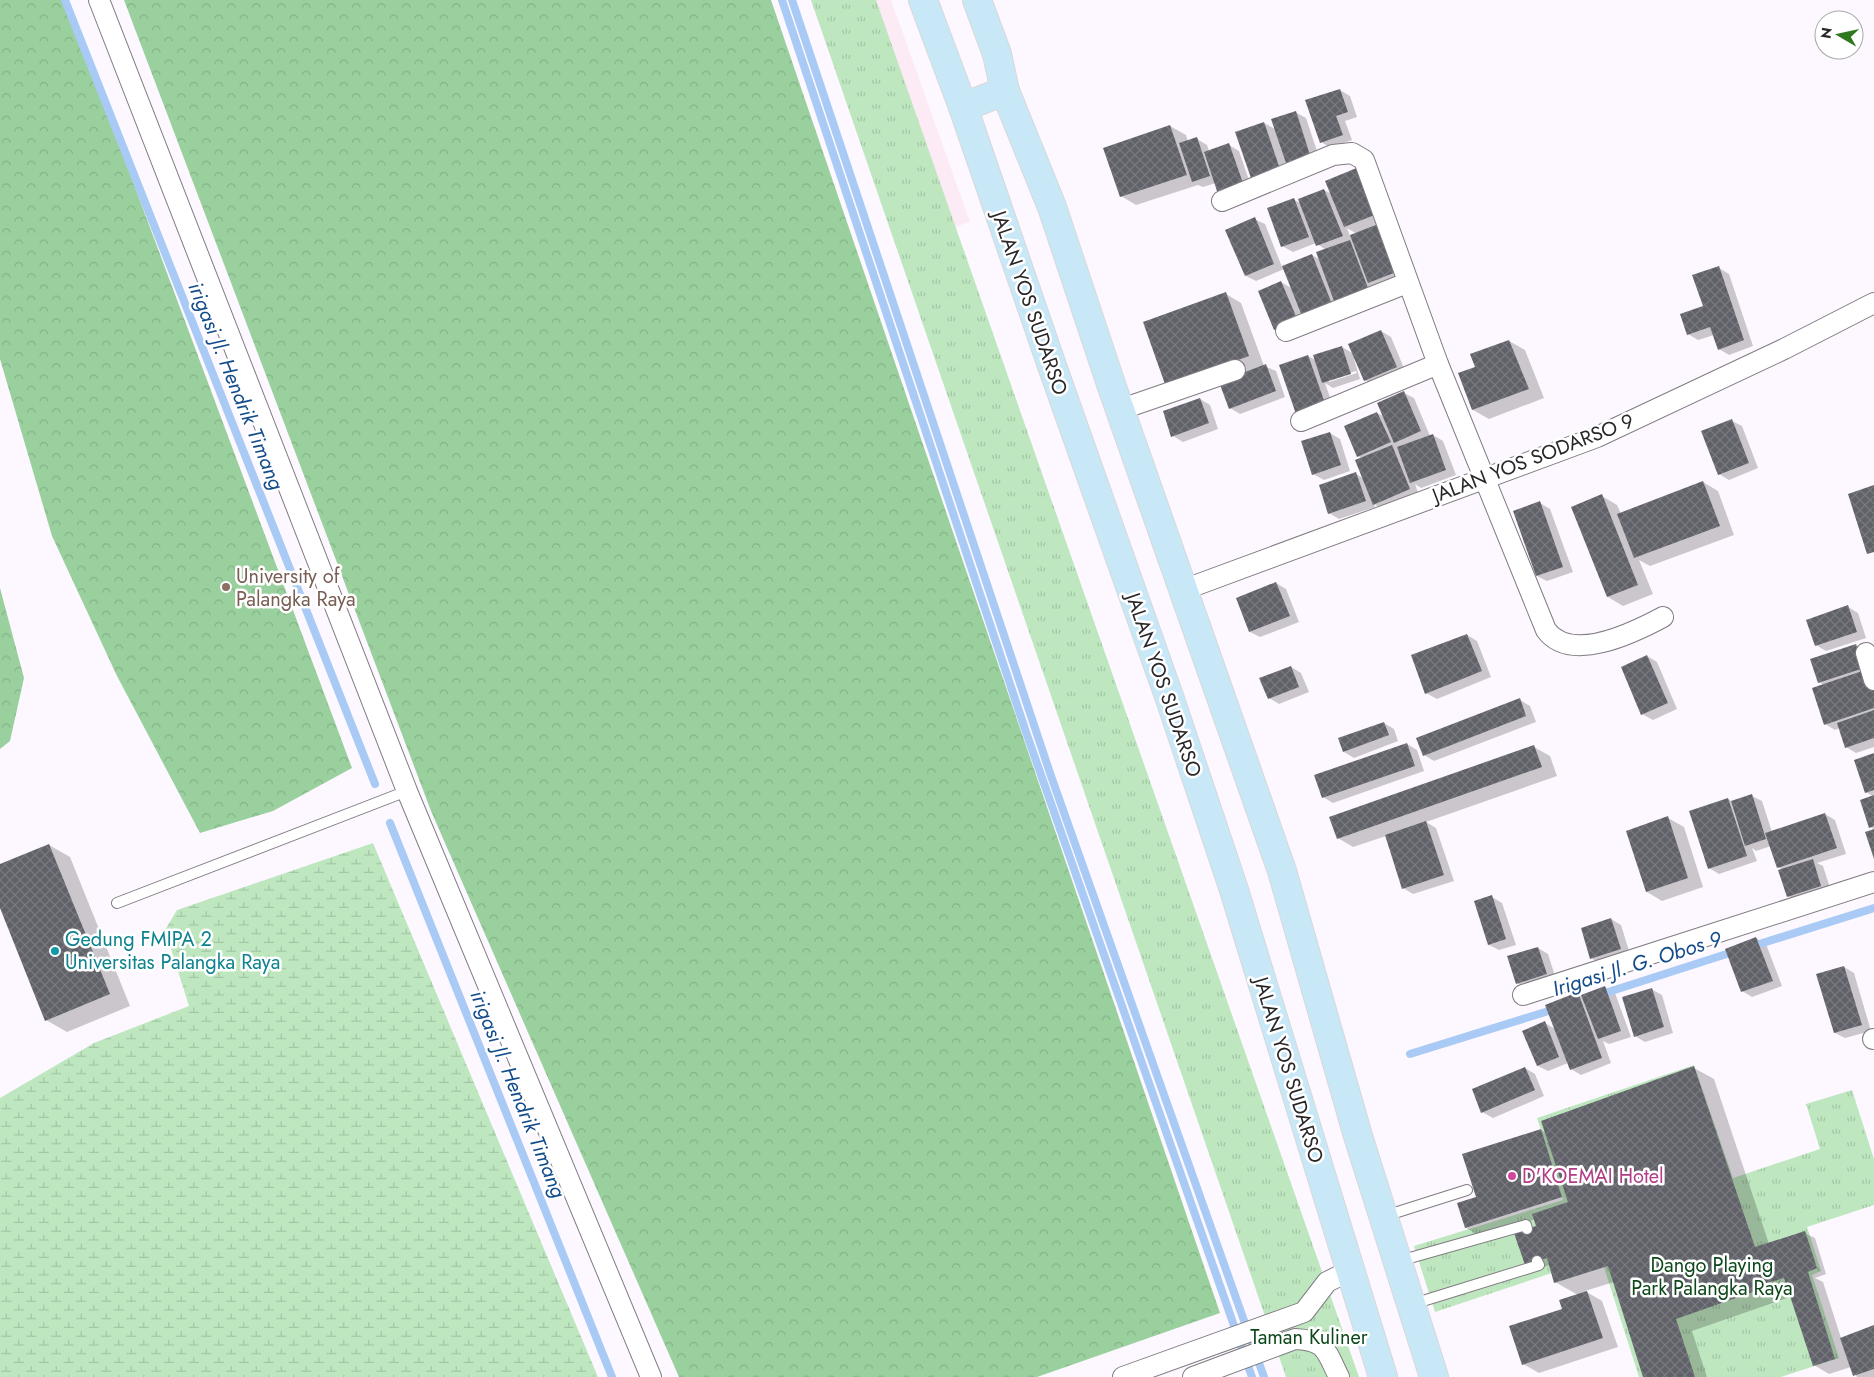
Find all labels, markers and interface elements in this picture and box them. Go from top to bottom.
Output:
north arrow [1814,10,1864,60]
text: N [1815,26,1837,40]
street label: JALAN YOS SUDARSO [983,204,1075,399]
water label: irigasi Jl. Hendrik Timang [180,277,292,495]
street label: JALAN YOS SODARSO 9 [1425,407,1638,511]
place label: University of Palangka Raya [236,562,356,614]
marker: University of Palangka Raya [220,581,232,593]
street label: JALAN YOS SUDARSO [1117,586,1209,781]
water label: Irigasi Jl. G. Obos 9 [1549,924,1726,1004]
place label: Gedung FMIPA 2 Universitas Palangka Raya [65,925,280,977]
marker: Gedung FMIPA 2 Universitas Palangka Raya [49,945,61,957]
street label: JALAN YOS SUDARSO [1246,971,1331,1167]
water label: irigasi Jl. Hendrik Timang [462,985,574,1203]
place label: D'KOEMAI Hotel [1522,1162,1664,1191]
marker: D'KOEMAI Hotel [1506,1170,1518,1182]
park label: Dango Playing Park Palangka Raya [1631,1251,1793,1303]
park label: Taman Kuliner [1250,1323,1368,1352]

